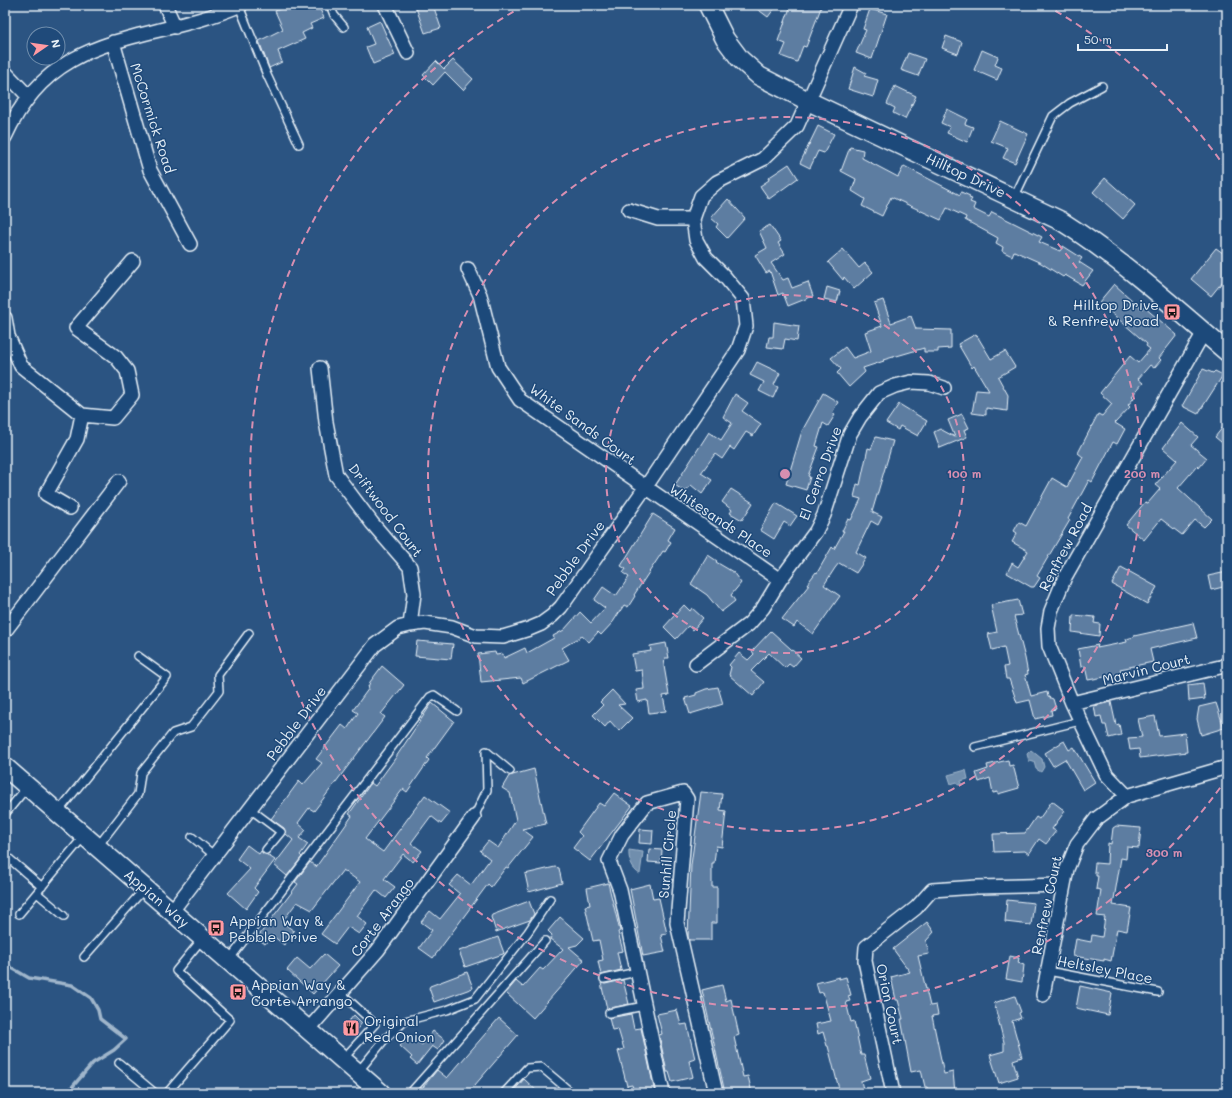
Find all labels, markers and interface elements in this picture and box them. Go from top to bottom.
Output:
north arrow [26,26,66,66]
scale bar [1078,26,1167,52]
text: 50 m [1084,31,1112,47]
text: N [48,38,64,49]
street label: McCormick Road [126,60,180,176]
street label: Hilltop Drive [923,148,1009,202]
place label: Hilltop Drive & Renfrew Road [1048,295,1159,330]
bus stop icon: Hilltop Drive & Renfrew Road [1162,302,1182,322]
street label: White Sands Court [526,379,640,469]
street label: El Cerro Drive [794,423,846,523]
street label: Driftwood Court [345,459,427,561]
text: 100 m [947,465,981,481]
text: 200 m [1124,465,1160,481]
centre of rings [778,467,792,481]
street label: Whitesands Place [666,478,776,562]
street label: Renfrew Road [1034,500,1096,594]
street label: Pebble Drive [541,517,609,599]
street label: Marvin Court [1100,649,1192,689]
street label: Pebble Drive [262,682,330,764]
street label: Sunhill Circle [654,809,680,899]
text: 300 m [1146,844,1182,860]
street label: Renfrew Court [1026,854,1066,956]
street label: Appian Way [120,864,194,932]
street label: Corte Arango [346,874,418,960]
place label: Appian Way & Pebble Drive [229,911,324,946]
bus stop icon: Appian Way & Pebble Drive [206,918,226,938]
street label: Heltsley Place [1056,950,1154,988]
street label: Orion Court [872,962,908,1046]
place label: Appian Way & Corte Arrango [251,975,352,1010]
bus stop icon: Appian Way & Corte Arrango [228,982,248,1002]
place label: Original Red Onion [364,1011,434,1046]
restaurant icon: Original Red Onion [341,1018,361,1038]

